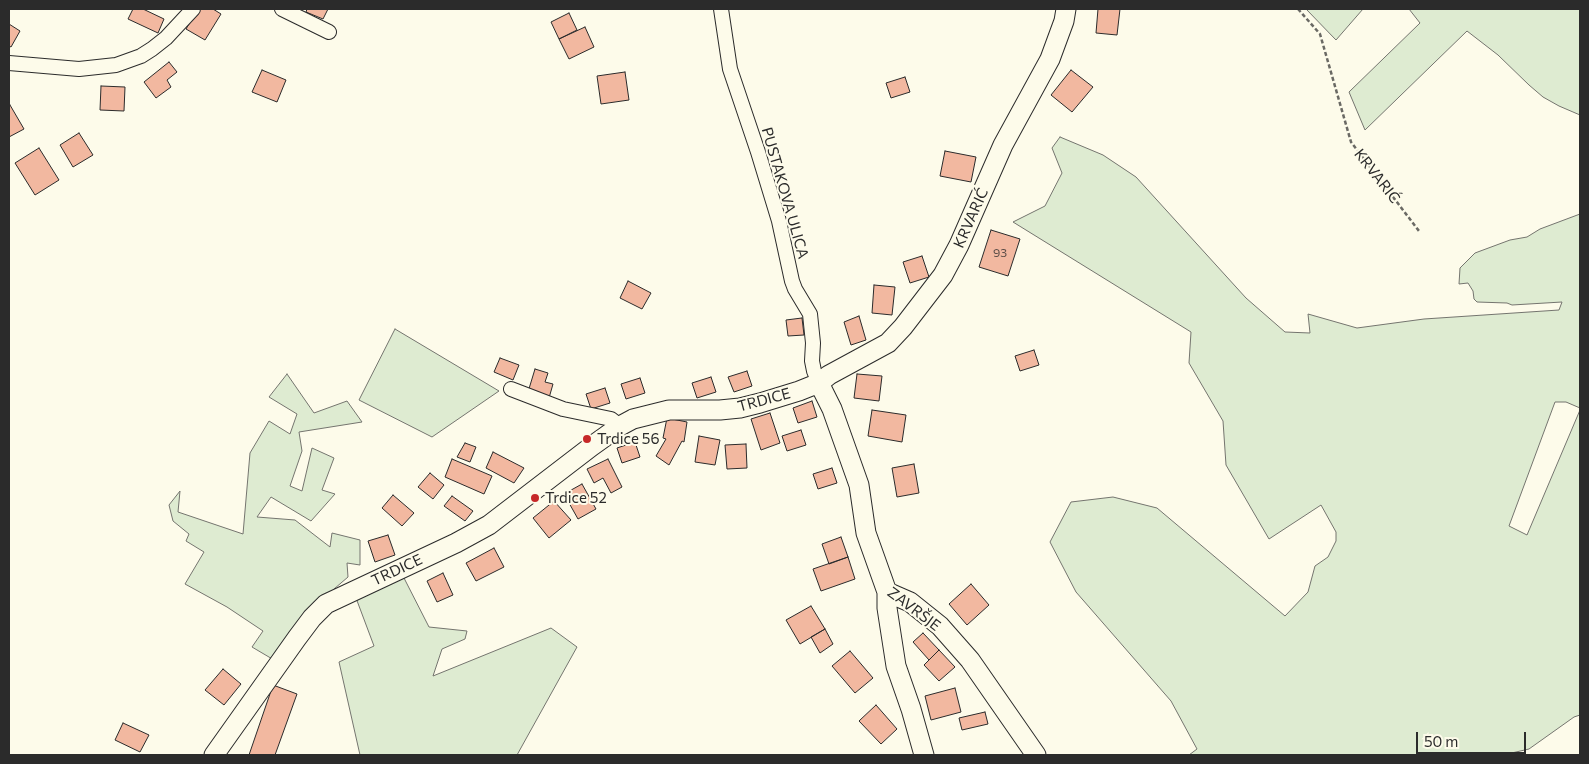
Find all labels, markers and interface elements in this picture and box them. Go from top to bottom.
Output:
street label: PUSTAKOVA ULICA [758,125,812,261]
street label: KRVARIĆ [1350,145,1404,207]
street label: KRVARIĆ [950,185,992,251]
house number: 93 [993,246,1007,260]
street label: TRDICE [736,384,792,416]
place label: Trdice 56 [597,430,660,448]
marker: Trdice 56 [581,433,593,445]
place label: Trdice 52 [545,489,607,507]
marker: Trdice 52 [529,492,541,504]
street label: TRDICE [369,550,425,590]
street label: ZAVRŠJE [884,583,944,635]
scale bar [1419,722,1529,754]
text: 50 m [1424,732,1458,750]

